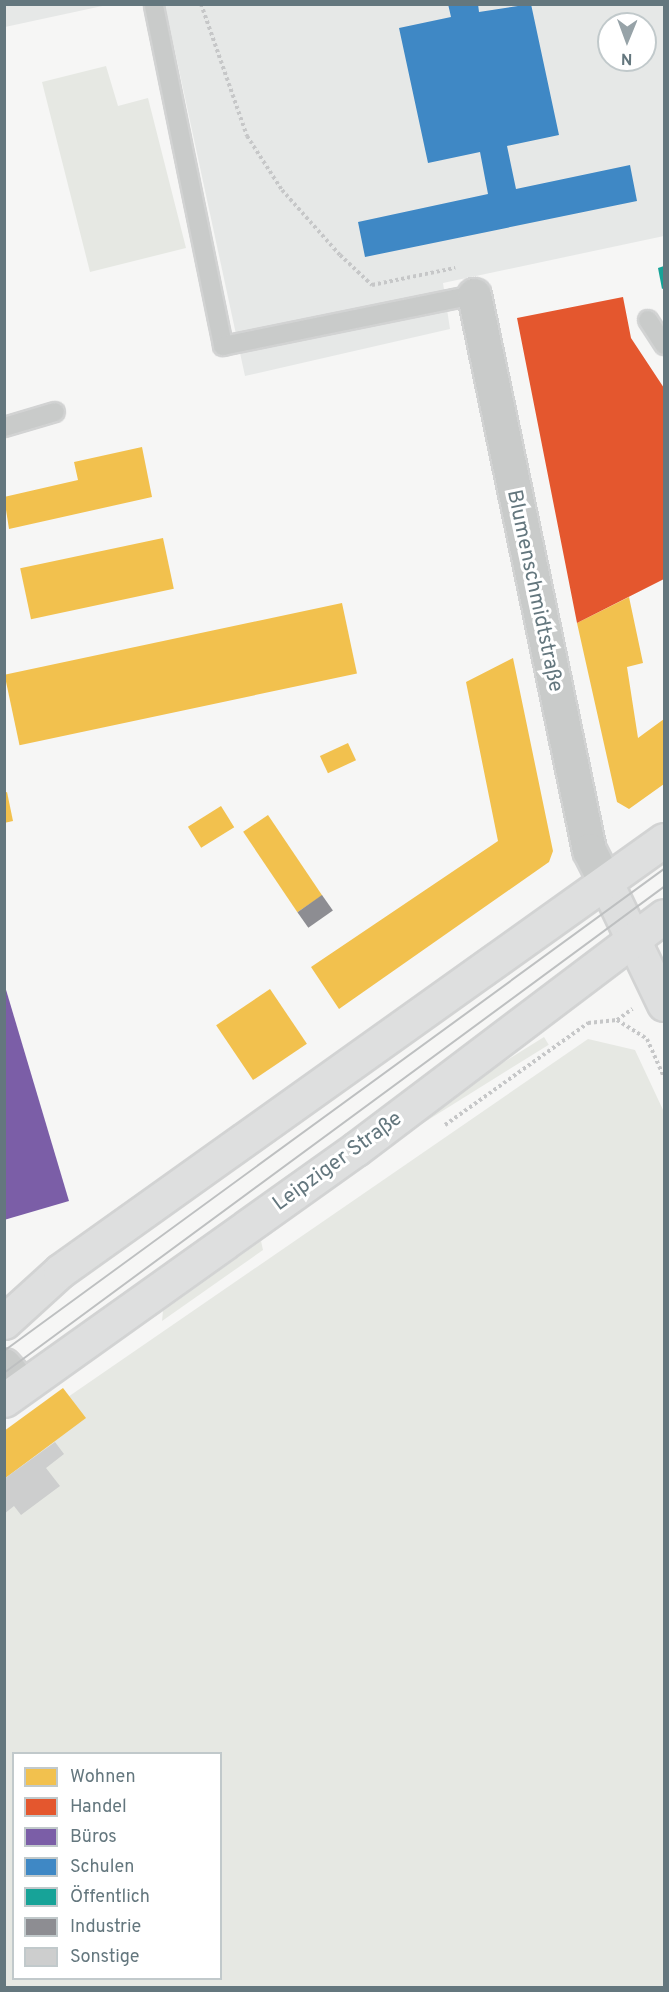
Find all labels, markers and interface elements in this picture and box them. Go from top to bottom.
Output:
north arrow [597,12,657,72]
text: N [621,48,633,68]
street label: Blumenschmidtstraße [500,488,568,694]
street label: Leipziger Straße [269,1107,407,1217]
legend [12,1752,222,1980]
text: Wohnen [70,1766,136,1789]
text: Handel [70,1796,127,1819]
text: Büros [70,1826,117,1849]
text: Schulen [70,1856,134,1879]
text: Öffentlich [70,1886,150,1909]
text: Industrie [70,1916,141,1939]
text: Sonstige [70,1946,140,1969]

